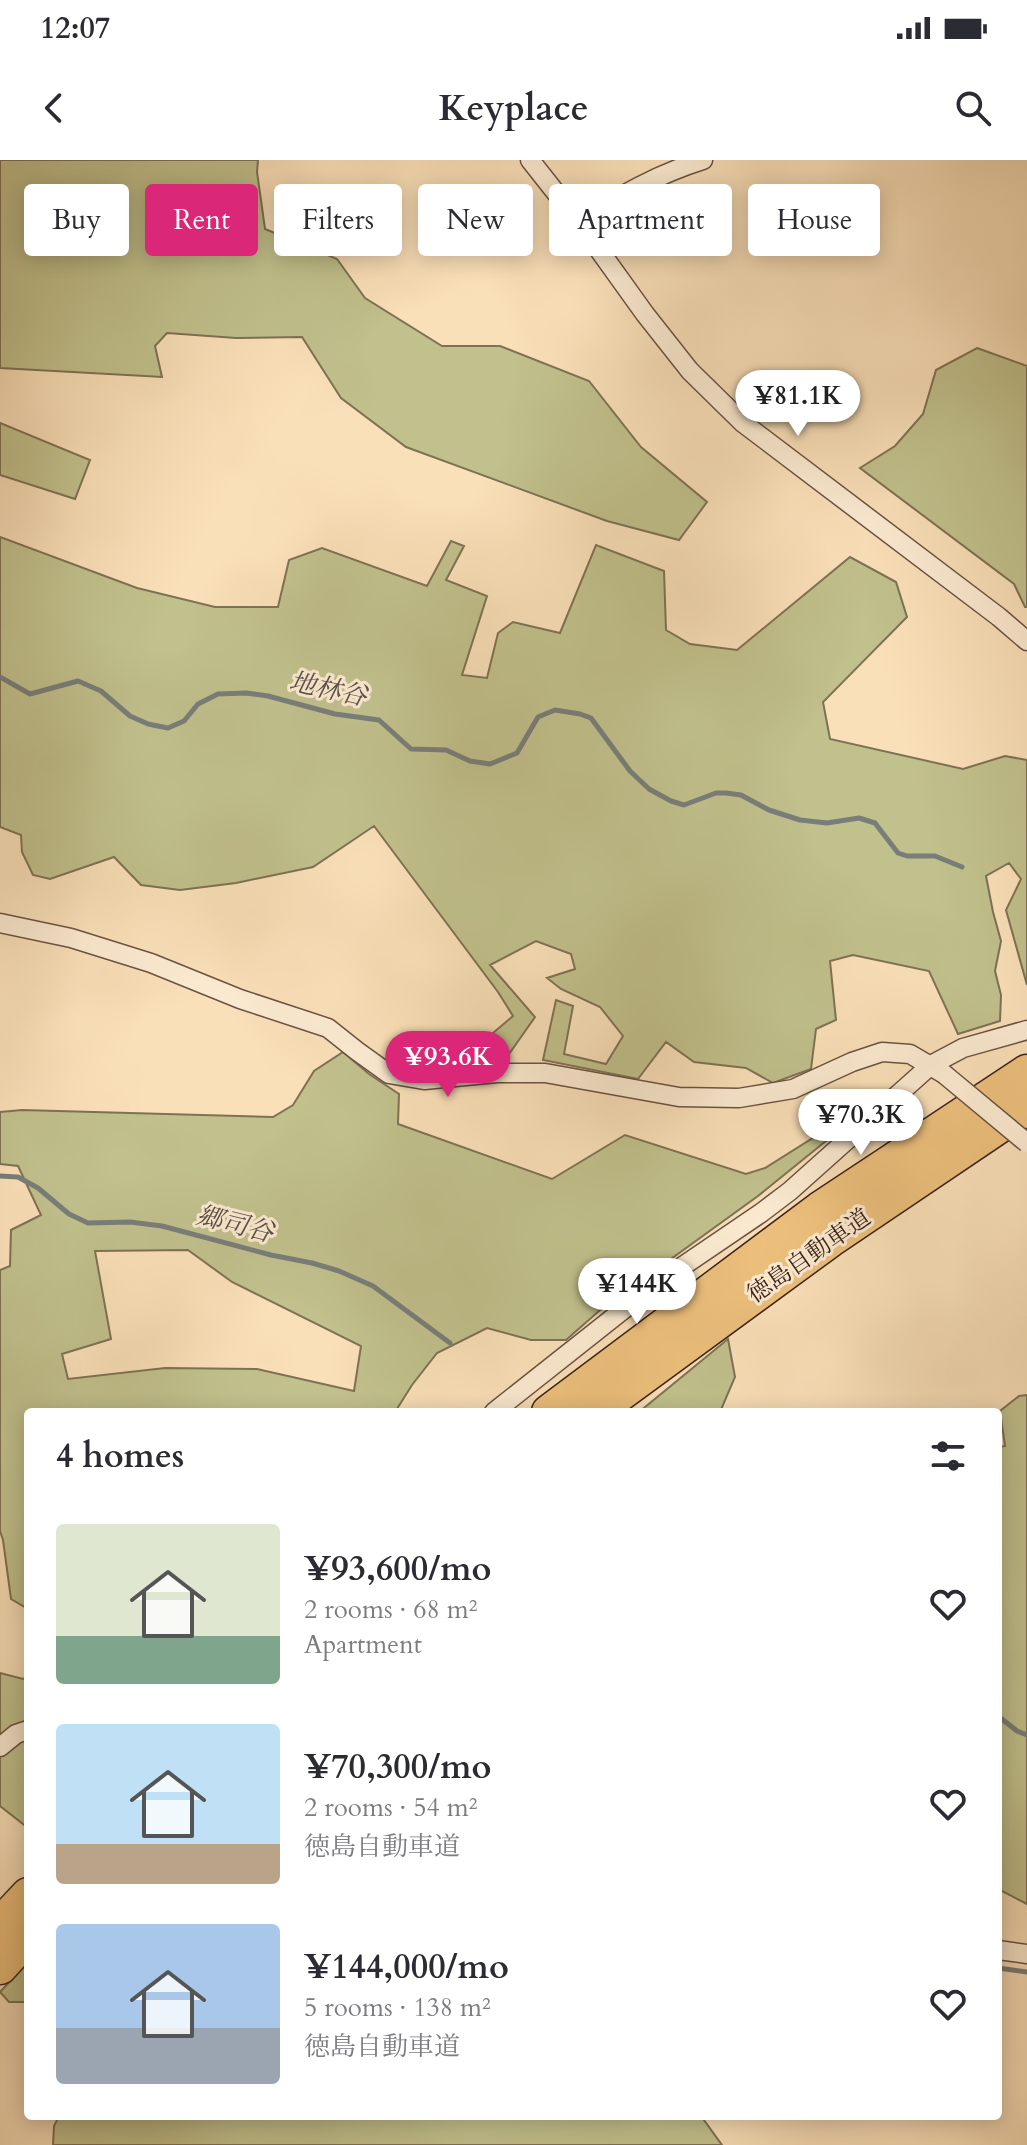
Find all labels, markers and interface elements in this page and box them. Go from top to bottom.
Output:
text: 12:07 [40,8,110,49]
text: Keyplace [439,84,588,133]
icon: back [32,86,76,130]
icon: search [951,86,995,130]
chip: Buy [24,184,129,256]
chip: Rent [145,184,258,256]
chip: Filters [274,184,402,256]
chip: New [418,184,533,256]
chip: Apartment [549,184,732,256]
chip: House [748,184,880,256]
pin: ¥81.1K [733,370,863,438]
text: ¥81.1K [753,378,843,413]
water label: 地林谷 [286,664,372,715]
pin: ¥93.6K [383,1031,513,1099]
text: ¥93.6K [403,1039,493,1074]
pin: ¥70.3K [796,1089,926,1157]
text: ¥70.3K [816,1097,906,1132]
water label: 郷司谷 [193,1198,279,1251]
street label: 徳島自動車道 [741,1201,877,1311]
pin: ¥144K [581,1258,693,1326]
text: ¥144K [596,1266,678,1301]
text: 4 homes [56,1433,184,1479]
icon: filters [926,1434,970,1478]
text: ¥93,600/mo [304,1546,491,1592]
icon: home [120,1556,216,1652]
icon: heart [926,1582,970,1626]
text: 2 rooms · 68 m² [304,1592,477,1627]
text: Apartment [304,1627,422,1662]
text: ¥70,300/mo [304,1744,491,1790]
icon: home [120,1756,216,1852]
icon: heart [926,1782,970,1826]
text: 2 rooms · 54 m² [304,1790,477,1825]
text: 徳島自動車道 [304,1829,460,1864]
text: ¥144,000/mo [304,1944,509,1990]
icon: home [120,1956,216,2052]
icon: heart [926,1982,970,2026]
text: 5 rooms · 138 m² [304,1990,491,2025]
text: 徳島自動車道 [304,2029,460,2064]

